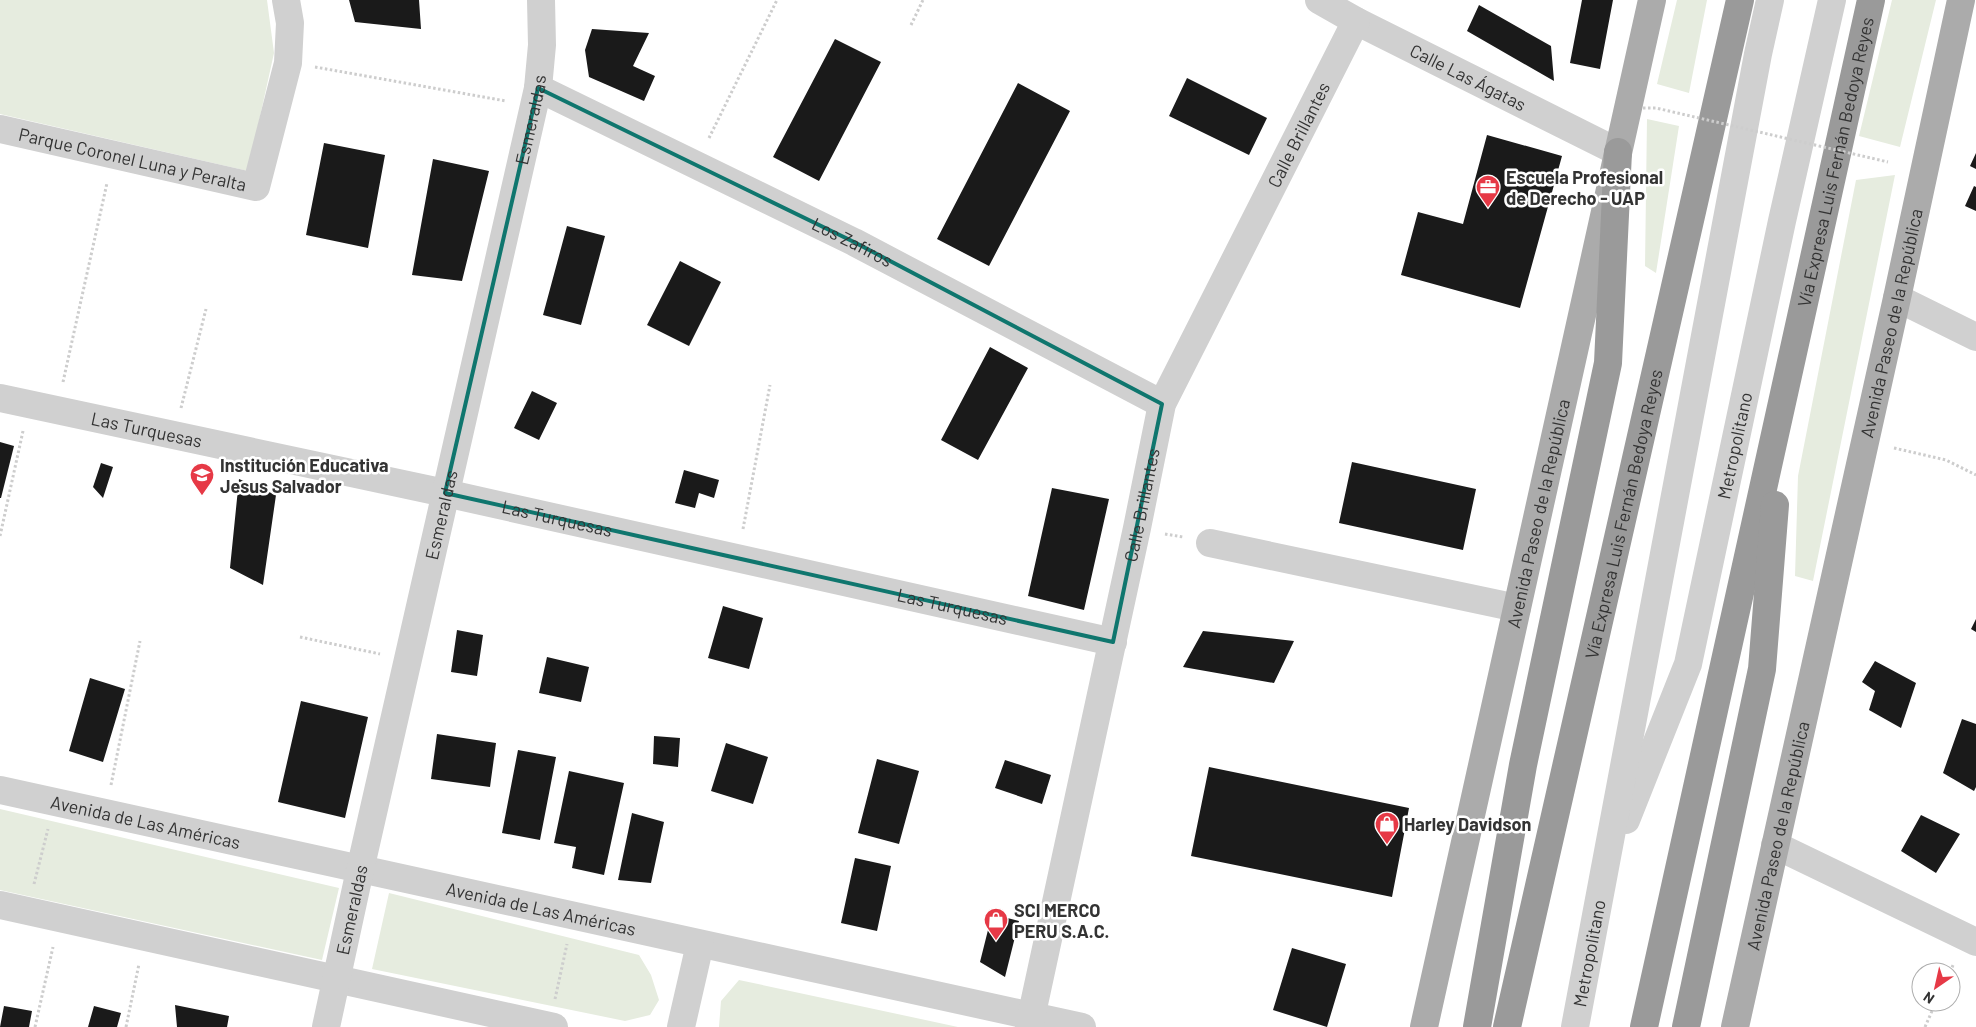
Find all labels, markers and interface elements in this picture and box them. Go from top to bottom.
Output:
street label: Vía Expresa Luis Fernán Bedoya Reyes [1793,15,1878,309]
street label: Calle Las Ágatas [1406,39,1530,115]
street label: Esmeraldas [510,74,550,167]
street label: Calle Brillantes [1263,78,1334,191]
street label: Parque Coronel Luna y Peralta [17,123,249,196]
place label: Escuela Profesional de Derecho - UAP [1506,166,1663,209]
office icon: Escuela Profesional de Derecho - UAP [1475,174,1501,208]
street label: Avenida Paseo de la República [1855,206,1927,440]
street label: Los Zafiros [809,212,896,271]
street label: Vía Expresa Luis Fernán Bedoya Reyes [1580,367,1667,661]
street label: Metropolitano [1712,390,1756,501]
street label: Avenida Paseo de la República [1502,397,1574,630]
street label: Las Turquesas [89,407,204,452]
street label: Calle Brillantes [1119,446,1164,564]
place label: Institución Educativa Jesus Salvador [220,454,389,497]
school or university icon: Institución Educativa Jesus Salvador [189,462,215,496]
street label: Esmeraldas [420,468,462,562]
street label: Las Turquesas [500,495,615,541]
street label: Las Turquesas [895,583,1010,629]
street label: Avenida Paseo de la República [1741,719,1814,952]
street label: Avenida de Las Américas [49,790,243,853]
shop icon: Harley Davidson [1374,811,1400,845]
place label: Harley Davidson [1404,813,1531,835]
street label: Esmeraldas [331,863,372,957]
street label: Avenida de Las Américas [444,877,638,940]
street label: Metropolitano [1568,898,1610,1009]
place label: SCI MERCO PERU S.A.C. [1014,899,1109,942]
shop icon: SCI MERCO PERU S.A.C. [983,907,1009,941]
north arrow [1911,962,1961,1012]
text: N [1920,989,1937,1008]

